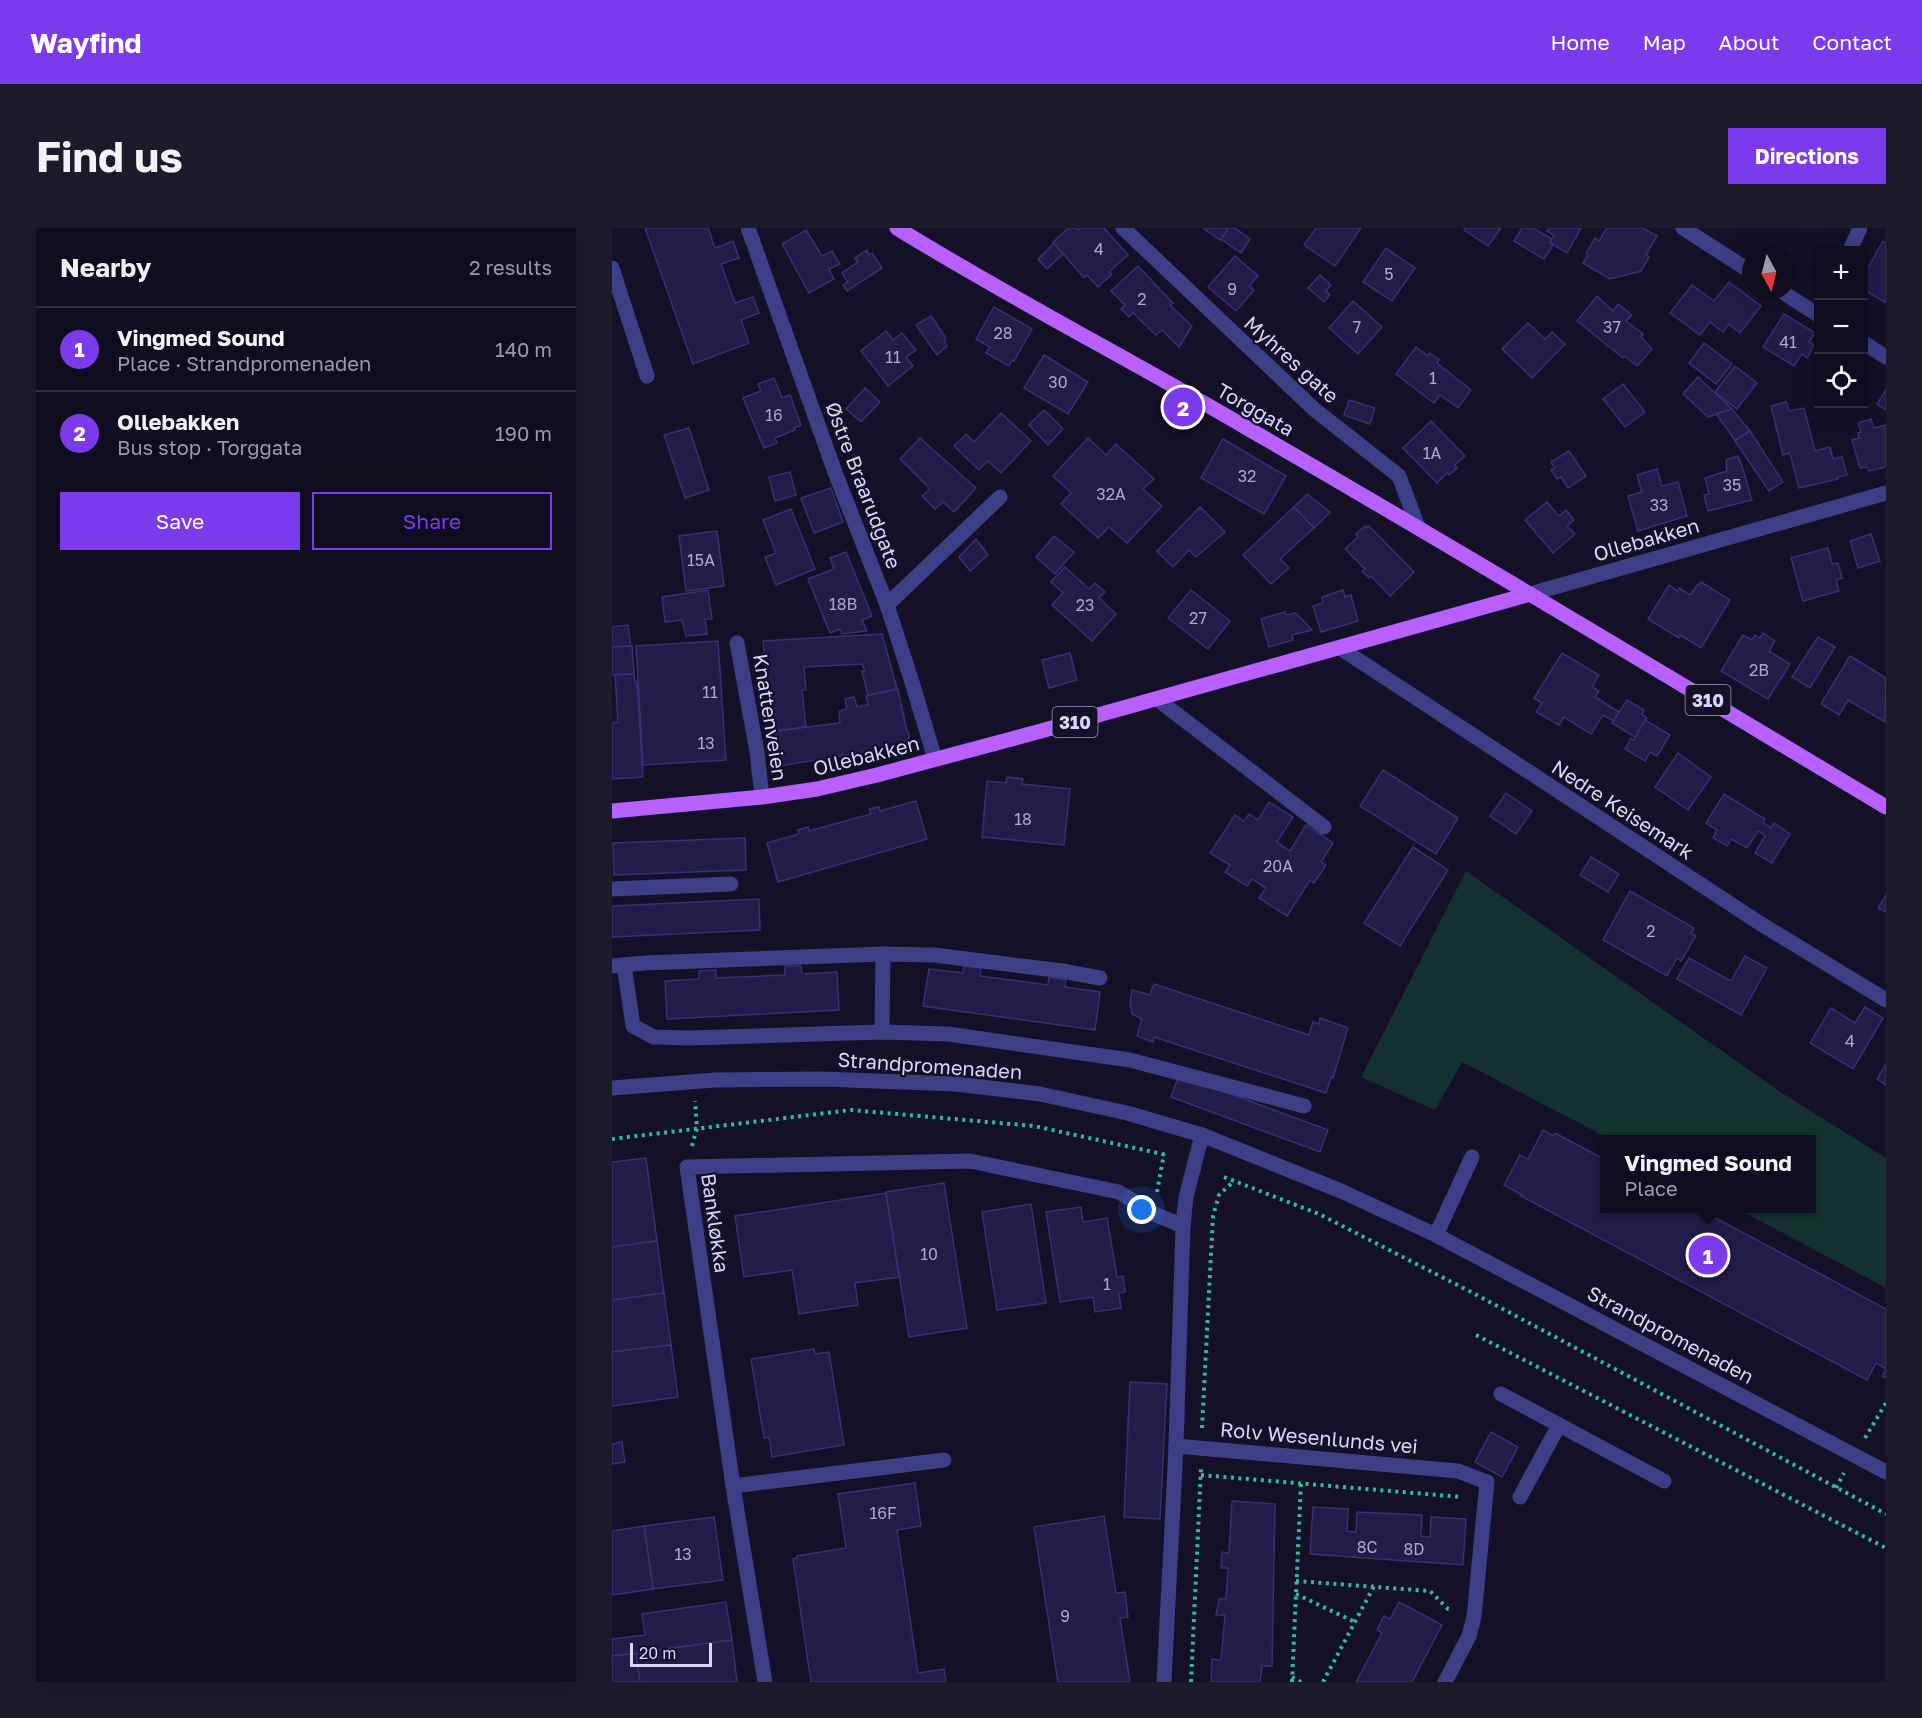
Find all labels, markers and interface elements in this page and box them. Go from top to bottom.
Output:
text: Wayfind [30,26,142,59]
text: Home [1550,29,1610,55]
text: Map [1643,29,1686,55]
text: About [1719,29,1779,55]
text: Contact [1812,29,1892,55]
button: Directions [1728,128,1886,184]
text: Find us [36,131,183,181]
house number: 4 [1094,239,1104,259]
north arrow [1742,246,1796,300]
map controls [1814,246,1868,408]
button: + [1814,246,1868,300]
text: Nearby [60,252,151,283]
text: 2 results [469,255,552,279]
house number: 5 [1384,264,1394,284]
house number: 9 [1227,279,1237,299]
house number: 2 [1137,289,1147,309]
button: − [1814,300,1868,354]
street label: Myhres gate [1240,310,1344,408]
house number: 7 [1353,317,1361,337]
house number: 37 [1603,317,1621,337]
house number: 28 [993,323,1013,343]
text: Vingmed Sound [117,324,285,351]
house number: 41 [1779,332,1797,352]
text: 1 [74,337,85,361]
text: 140 m [495,337,552,361]
house number: 11 [885,347,901,367]
text: Place · Strandpromenaden [117,351,371,375]
button: locate [1814,354,1868,408]
house number: 1 [1429,368,1437,388]
house number: 30 [1048,372,1068,392]
street label: Torggata [1213,377,1299,441]
pin: 2 [1164,384,1202,429]
street label: Østre Braarudgate [821,398,907,572]
house number: 16 [765,405,783,425]
text: Ollebakken [117,408,239,435]
text: 2 [73,421,86,445]
text: 190 m [495,421,552,445]
text: Bus stop · Torggata [117,435,302,459]
house number: 1A [1423,443,1442,463]
house number: 32 [1238,466,1256,486]
house number: 35 [1723,475,1741,495]
house number: 32A [1096,484,1126,504]
button: Save [60,492,300,550]
button: Share [312,492,552,550]
house number: 33 [1650,495,1668,515]
street label: Ollebakken [1590,512,1702,566]
house number: 15A [687,550,715,570]
house number: 18B [829,594,857,614]
house number: 23 [1076,595,1094,615]
house number: 27 [1189,608,1207,628]
street label: Knattenveien [749,652,793,782]
house number: 2B [1749,660,1769,680]
house number: 11 [702,682,718,702]
road number: 310 [1686,685,1730,715]
road number: 310 [1052,707,1098,737]
street label: Ollebakken [810,730,922,780]
house number: 13 [697,733,715,753]
street label: Nedre Keisemark [1548,754,1698,864]
house number: 18 [1014,809,1032,829]
house number: 20A [1263,856,1293,876]
house number: 2 [1646,921,1656,941]
house number: 4 [1845,1031,1855,1051]
street label: Strandpromenaden [837,1047,1023,1083]
popup [1600,1135,1816,1213]
text: Vingmed Sound [1624,1149,1792,1176]
street label: Bankløkka [697,1172,735,1274]
text: Place [1624,1176,1678,1200]
your location [1127,1195,1156,1224]
pin: 1 [1688,1232,1728,1278]
house number: 10 [920,1244,938,1264]
house number: 1 [1103,1274,1111,1294]
street label: Strandpromenaden [1584,1280,1758,1388]
street label: Rolv Wesenlunds vei [1219,1416,1419,1458]
house number: 16F [870,1503,896,1523]
house number: 8C [1357,1537,1377,1557]
house number: 8D [1404,1539,1424,1559]
house number: 13 [674,1544,692,1564]
house number: 9 [1060,1606,1070,1626]
scale bar [630,1640,712,1668]
text: 20 m [639,1643,676,1663]

